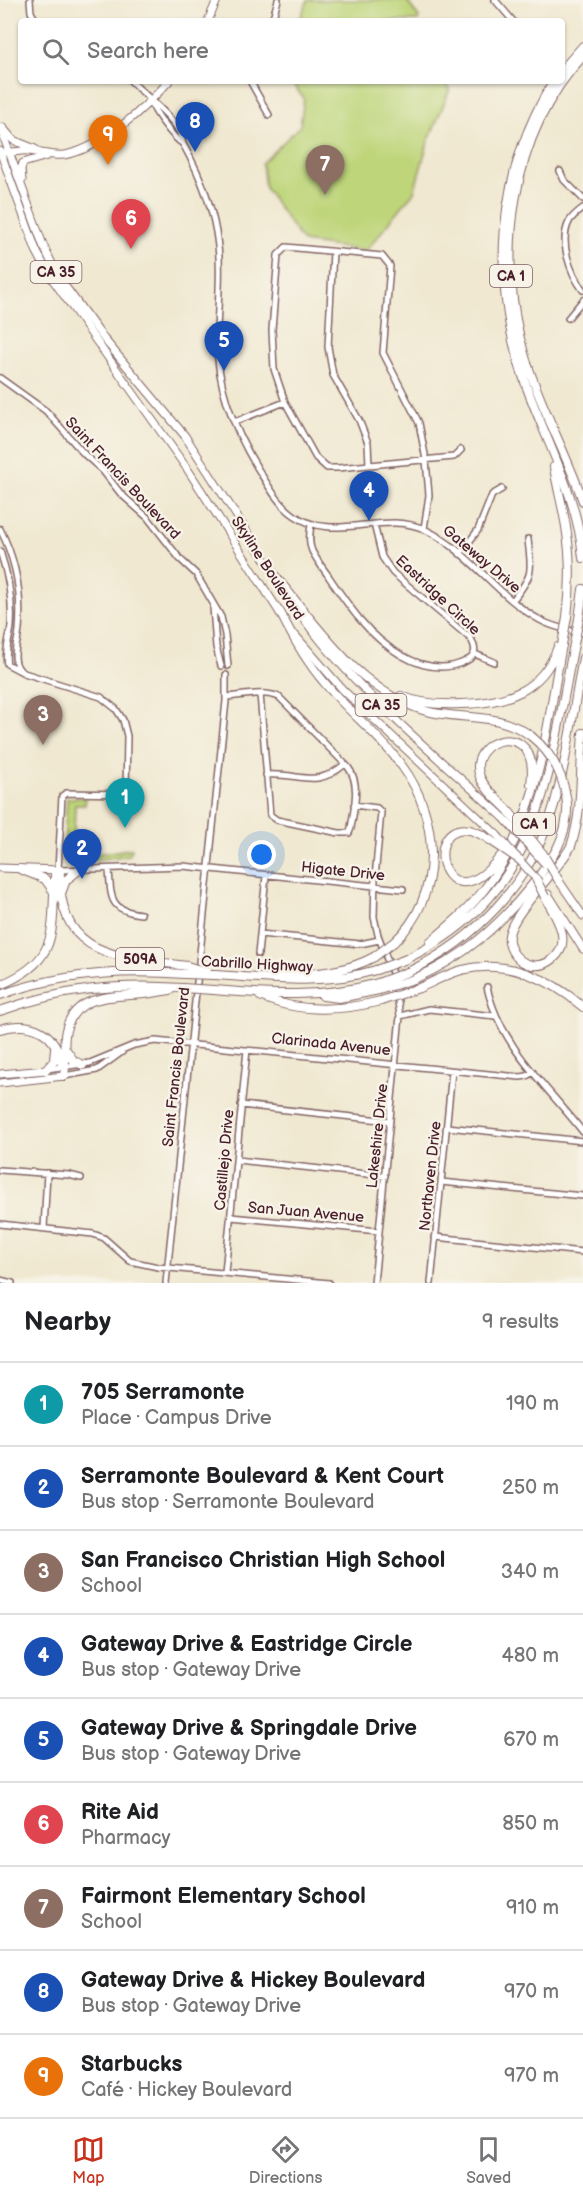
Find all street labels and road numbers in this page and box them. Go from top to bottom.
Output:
road number: CA 35 [31,261,82,283]
road number: CA 1 [490,265,532,287]
street label: Saint Francis Boulevard [61,413,184,543]
street label: Skyline Boulevard [227,513,308,624]
street label: Gateway Drive [439,521,525,598]
street label: Eastridge Circle [391,551,484,640]
road number: CA 35 [356,694,406,716]
road number: CA 1 [513,813,555,835]
street label: Higate Drive [300,858,386,885]
road number: 509A [116,948,164,970]
street label: Cabrillo Highway [200,952,314,977]
street label: Saint Francis Boulevard [159,986,194,1148]
street label: Clarinada Avenue [270,1029,392,1060]
street label: Lakeshire Drive [363,1083,392,1189]
street label: Castillejo Drive [211,1109,238,1211]
street label: Northaven Drive [415,1120,446,1232]
street label: San Juan Avenue [247,1198,365,1227]

